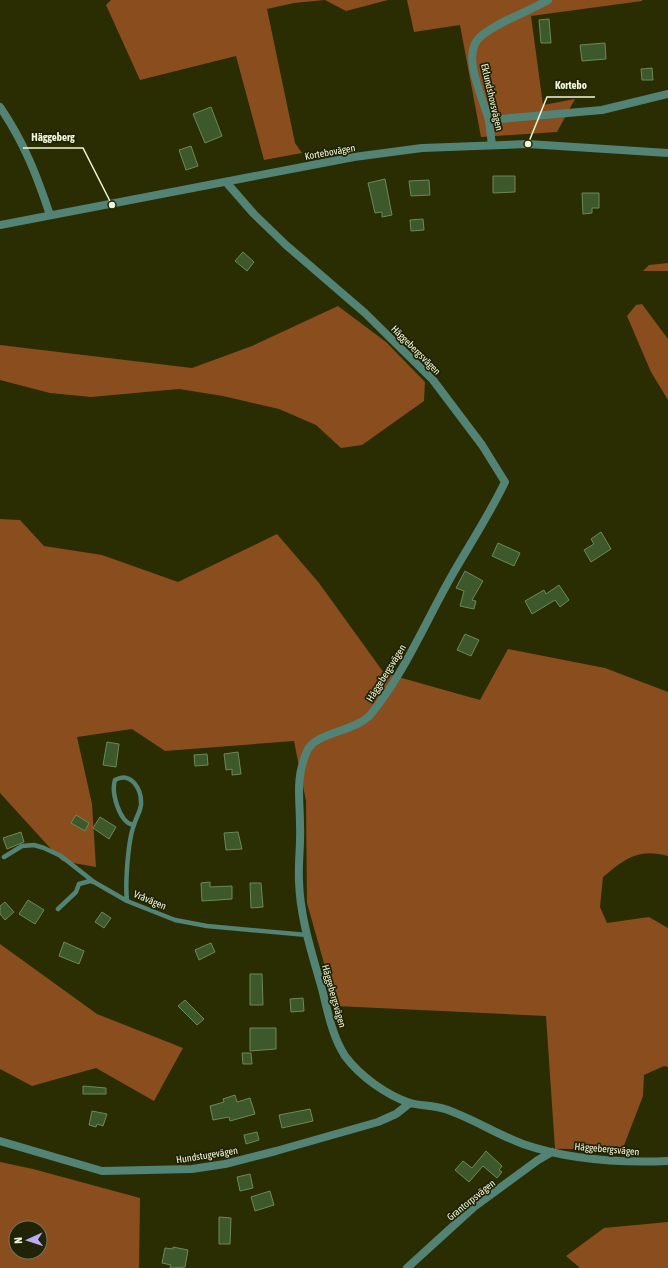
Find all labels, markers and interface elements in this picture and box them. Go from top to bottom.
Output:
street label: Eklundshovsvägen [479,62,505,132]
callout: Kortebo [547,74,595,97]
text: Kortebo [555,79,587,91]
callout: Häggeberg [23,125,83,148]
text: Häggeberg [31,131,75,143]
street label: Kortebovägen [304,142,356,162]
street label: Häggebergsvägen [389,323,443,377]
street label: Häggebergsvägen [364,642,408,704]
street label: Vråvägen [132,888,168,912]
street label: Häggebergsvägen [320,963,348,1029]
street label: Häggebergsvägen [574,1141,640,1157]
street label: Hundstugevägen [175,1145,239,1165]
street label: Grantorpsvägen [445,1177,497,1223]
north arrow [8,1220,48,1260]
text: N [12,1237,24,1244]

